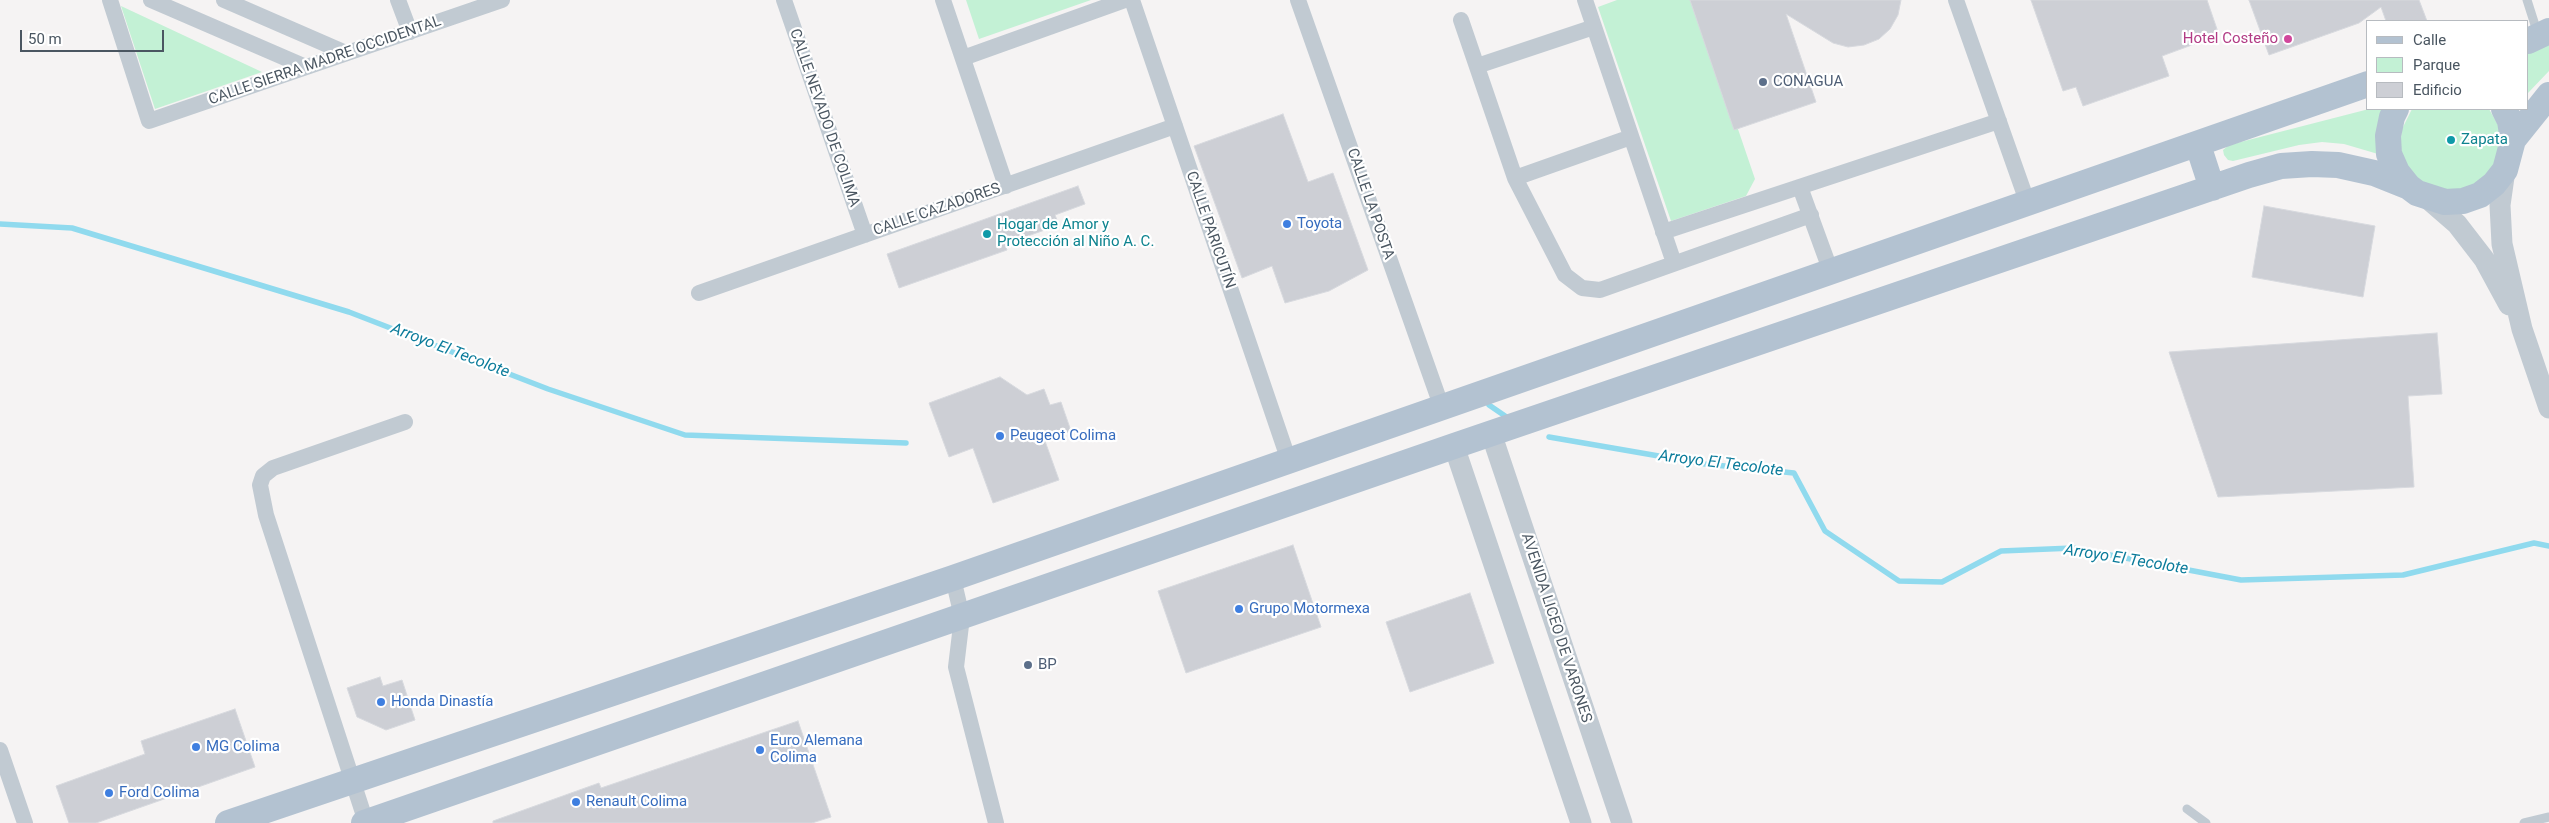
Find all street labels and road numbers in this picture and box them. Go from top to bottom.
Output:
street label: CALLE SIERRA MADRE OCCIDENTAL [206,13,444,109]
street label: CALLE NEVADO DE COLIMA [785,27,863,209]
street label: CALLE LA POSTA [1343,146,1397,262]
street label: CALLE PARICUTÍN [1182,169,1238,291]
street label: CALLE CAZADORES [871,180,1003,240]
street label: AVENIDA LICEO DE VARONES [1517,531,1595,725]

